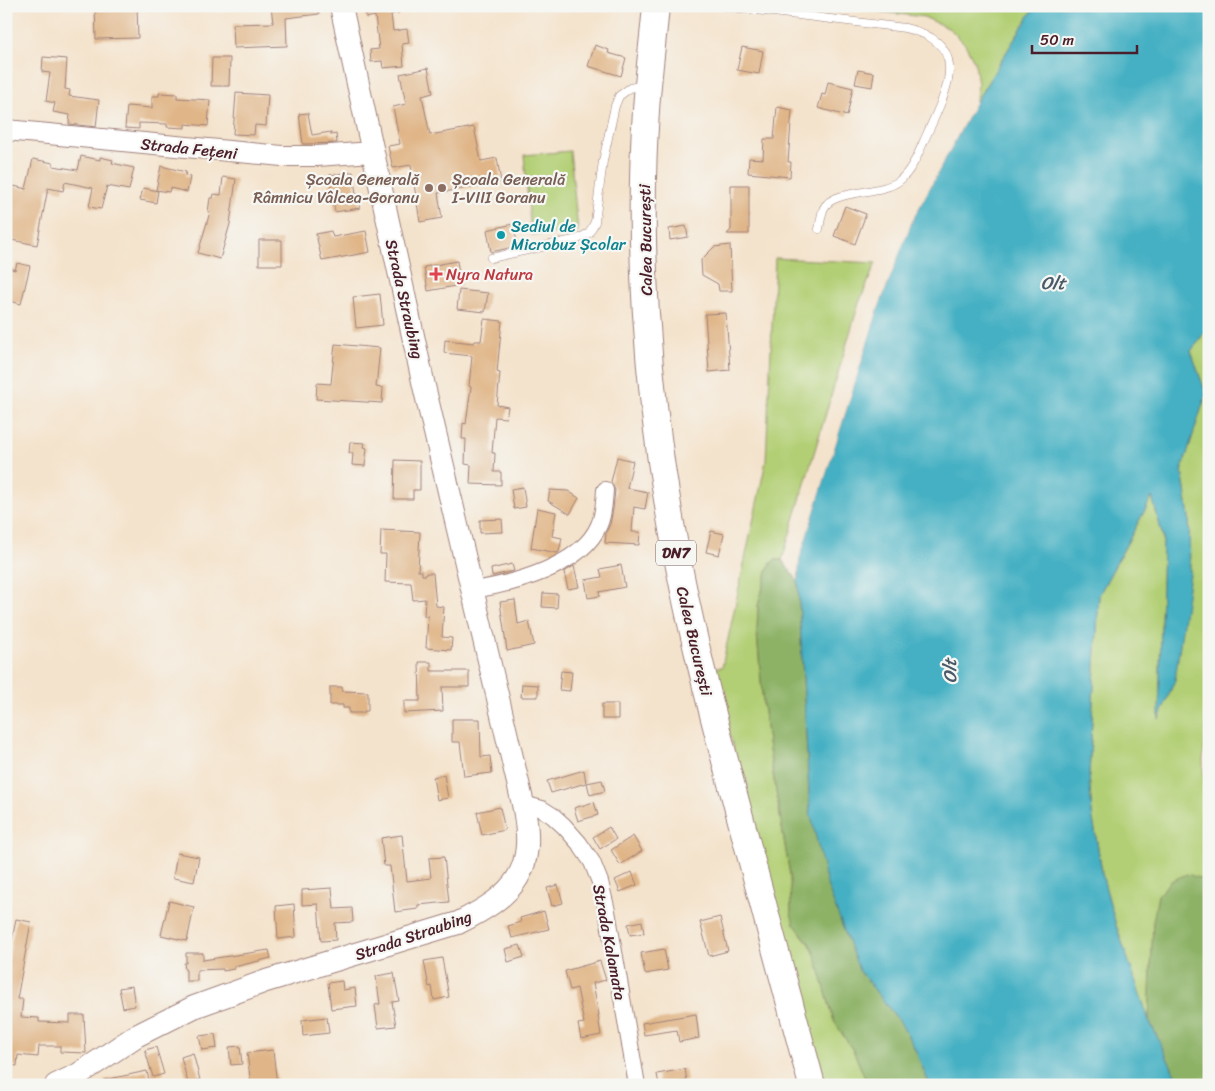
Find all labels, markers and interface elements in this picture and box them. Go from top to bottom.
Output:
scale bar [1032,22,1138,54]
text: 50 m [1040,27,1075,53]
street label: Strada Fețeni [139,129,239,168]
place label: Școala Generală Râmnicu Vâlcea-Goranu [253,165,420,212]
place label: Școala Generală I-VIII Goranu [451,165,566,212]
marker: Școala Generală Râmnicu Vâlcea-Goranu [423,182,435,194]
marker: Școala Generală I-VIII Goranu [436,182,448,194]
street label: Calea București [630,183,661,296]
place label: Sediul de Microbuz Școlar [511,212,627,259]
marker: Sediul de Microbuz Școlar [495,229,507,241]
street label: Strada Straubing [377,236,432,362]
place label: Nyra Natura [446,260,533,289]
water label: Olt [1041,267,1067,299]
marker: Nyra Natura [430,268,442,280]
road number: DN7 [656,540,696,566]
street label: Calea București [668,584,721,699]
water label: Olt [934,656,966,684]
street label: Strada Kalamata [584,882,635,1002]
street label: Strada Straubing [351,902,476,969]

